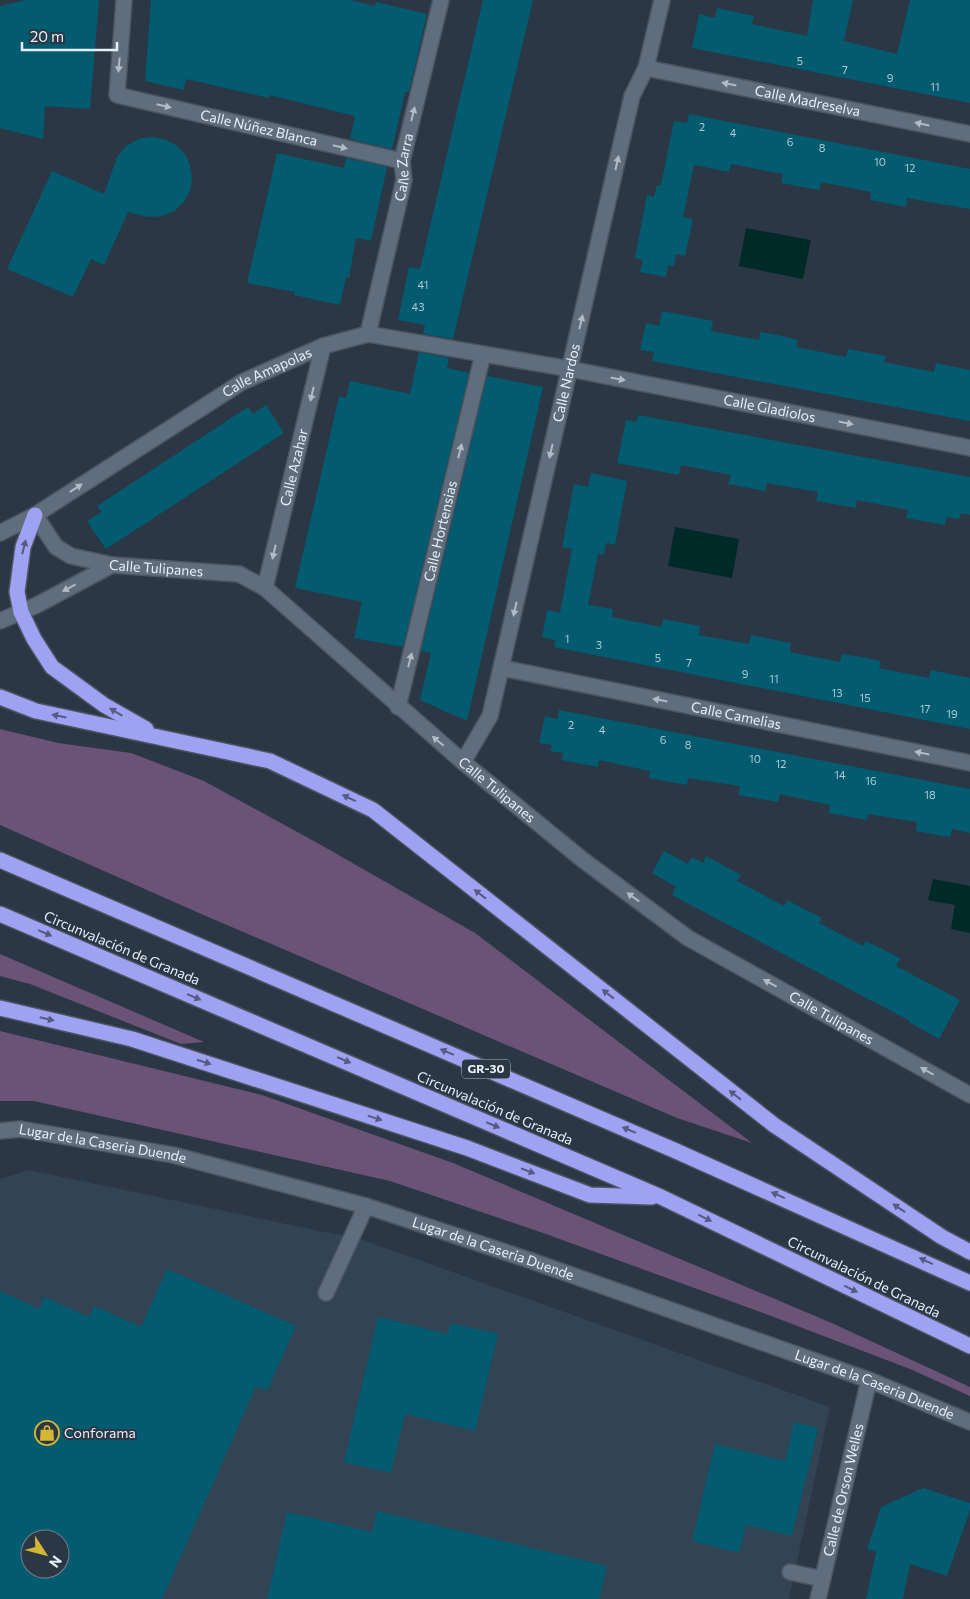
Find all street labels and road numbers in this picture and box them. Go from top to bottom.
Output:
street label: Calle Madreselva [754,81,862,119]
street label: Calle Núñez Blanca [199,106,319,149]
street label: Calle Zarra [390,131,416,203]
street label: Calle Nardos [549,342,583,424]
street label: Calle Amapolas [219,343,314,401]
street label: Calle Gladiolos [722,391,817,425]
street label: Calle Azahar [276,426,311,508]
street label: Calle Hortensias [420,479,460,583]
street label: Calle Tulipanes [109,556,204,579]
street label: Calle Camelias [690,698,783,732]
street label: Calle Tulipanes [455,753,539,826]
street label: Circunvalación de Granada [42,907,203,988]
street label: Calle Tulipanes [786,987,877,1048]
road number: GR-30 [462,1060,510,1078]
street label: Circunvalación de Granada [415,1067,576,1148]
street label: Lugar de la Caseria Duende [18,1120,188,1166]
street label: Lugar de la Caseria Duende [410,1213,577,1283]
street label: Circunvalación de Granada [785,1232,943,1321]
street label: Lugar de la Caseria Duende [793,1346,957,1423]
street label: Calle de Orson Welles [819,1422,867,1558]

